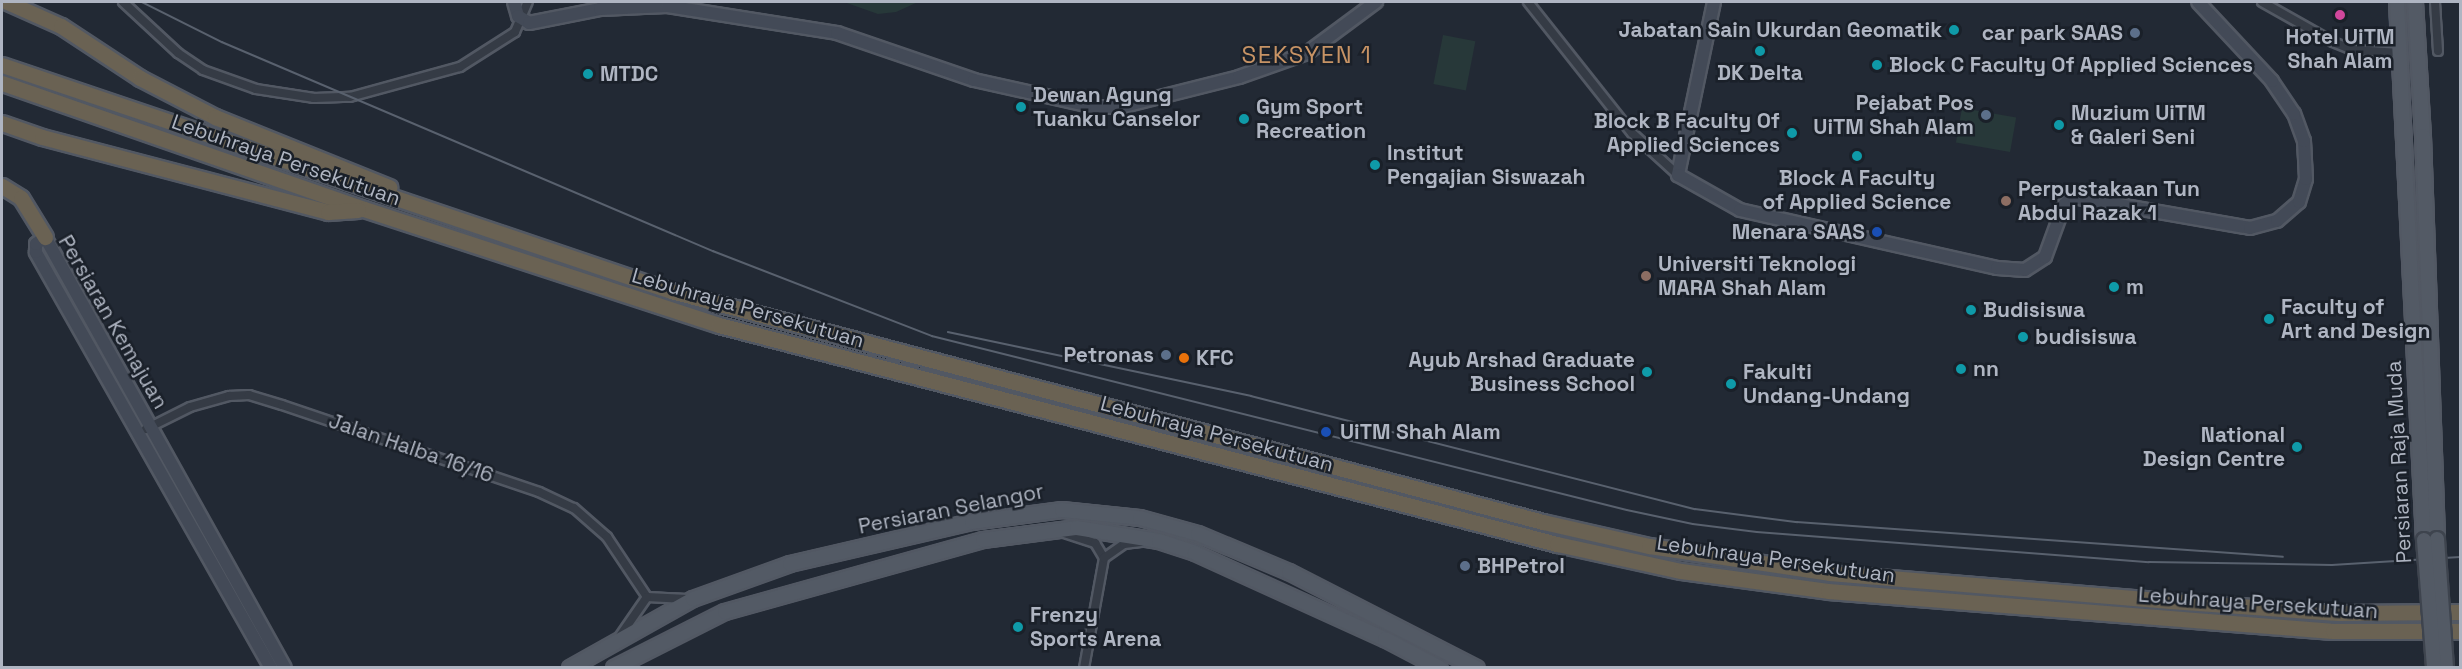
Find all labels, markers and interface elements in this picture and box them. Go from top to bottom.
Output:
marker: Hotel UiTM Shah Alam [2333,8,2347,22]
place label: Jabatan Sain Ukurdan Geomatik [1618,17,1942,43]
place label: car park SAAS [1982,20,2123,46]
marker: Jabatan Sain Ukurdan Geomatik [1947,23,1961,37]
place label: Hotel UiTM Shah Alam [2285,24,2395,74]
marker: car park SAAS [2128,26,2142,40]
district label: SEKSYEN 1 [1242,41,1372,69]
marker: DK Delta [1753,44,1767,58]
place label: Block C Faculty Of Applied Sciences [1889,52,2253,78]
marker: Block C Faculty Of Applied Sciences [1870,58,1884,72]
place label: DK Delta [1717,60,1803,86]
place label: MTDC [600,61,658,87]
marker: MTDC [581,67,595,81]
place label: Dewan Agung Tuanku Canselor [1033,82,1200,132]
place label: Pejabat Pos UiTM Shah Alam [1813,90,1974,140]
place label: Gym Sport Recreation [1256,94,1366,144]
marker: Dewan Agung Tuanku Canselor [1014,100,1028,114]
place label: Muzium UiTM & Galeri Seni [2071,100,2206,150]
place label: Block B Faculty Of Applied Sciences [1594,108,1780,158]
marker: Pejabat Pos UiTM Shah Alam [1979,108,1993,122]
street label: Lebuhraya Persekutuan [168,109,404,211]
marker: Gym Sport Recreation [1237,112,1251,126]
marker: Muzium UiTM & Galeri Seni [2052,118,2066,132]
marker: Block B Faculty Of Applied Sciences [1785,126,1799,140]
place label: Institut Pengajian Siswazah [1387,140,1586,190]
marker: Block A Faculty of Applied Science [1850,149,1864,163]
marker: Institut Pengajian Siswazah [1368,158,1382,172]
place label: Block A Faculty of Applied Science [1762,165,1952,215]
place label: Perpustakaan Tun Abdul Razak 1 [2018,176,2201,226]
marker: Perpustakaan Tun Abdul Razak 1 [1999,194,2013,208]
place label: Menara SAAS [1732,219,1865,245]
marker: Menara SAAS [1870,225,1884,239]
street label: Persiaran Kemajuan [53,231,173,413]
place label: Universiti Teknologi MARA Shah Alam [1658,251,1857,301]
street label: Lebuhraya Persekutuan [629,263,867,353]
marker: Universiti Teknologi MARA Shah Alam [1639,269,1653,283]
place label: m [2126,274,2144,300]
marker: m [2107,280,2121,294]
place label: Faculty of Art and Design [2281,294,2430,344]
place label: Budisiswa [1983,297,2085,323]
marker: Budisiswa [1964,303,1978,317]
marker: Faculty of Art and Design [2262,312,2276,326]
place label: budisiswa [2035,324,2137,350]
marker: budisiswa [2016,330,2030,344]
place label: Petronas [1063,342,1154,368]
place label: KFC [1196,345,1234,371]
place label: Ayub Arshad Graduate Business School [1408,347,1635,397]
marker: Petronas [1159,348,1173,362]
marker: KFC [1177,351,1191,365]
place label: nn [1973,356,1999,382]
place label: Fakulti Undang-Undang [1743,359,1910,409]
street label: Persiaran Raja Muda [2381,360,2417,564]
marker: nn [1954,362,1968,376]
marker: Ayub Arshad Graduate Business School [1640,365,1654,379]
marker: Fakulti Undang-Undang [1724,377,1738,391]
street label: Lebuhraya Persekutuan [1098,391,1336,477]
street label: Jalan Halba 16/16 [325,408,497,488]
place label: UiTM Shah Alam [1340,419,1501,445]
place label: National Design Centre [2143,422,2285,472]
marker: UiTM Shah Alam [1317,423,1335,441]
marker: National Design Centre [2290,440,2304,454]
street label: Persiaran Selangor [856,479,1046,539]
street label: Lebuhraya Persekutuan [1655,530,1897,588]
place label: BHPetrol [1477,553,1565,579]
marker: BHPetrol [1458,559,1472,573]
street label: Lebuhraya Persekutuan [2137,582,2379,624]
place label: Frenzy Sports Arena [1030,602,1162,652]
marker: Frenzy Sports Arena [1011,620,1025,634]

